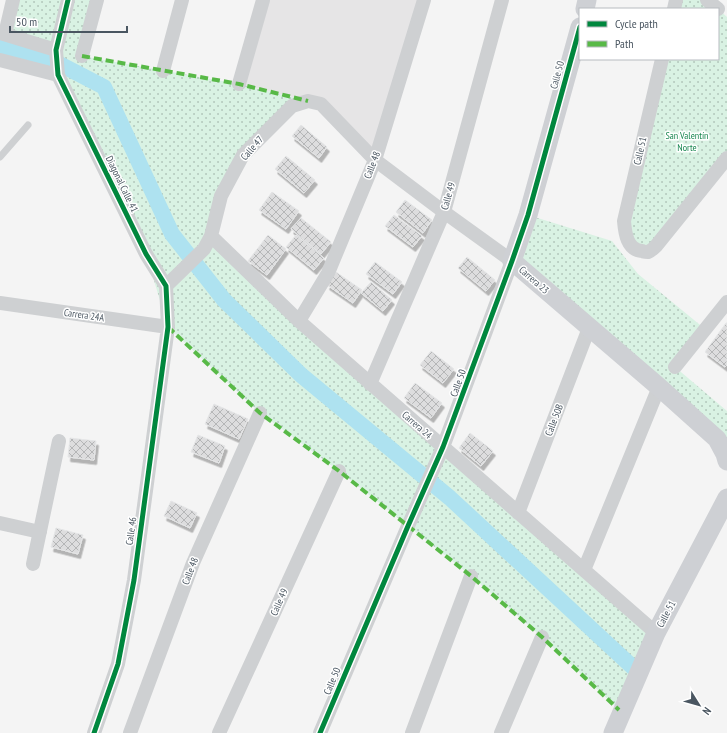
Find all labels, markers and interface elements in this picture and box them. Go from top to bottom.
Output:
scale bar [10,8,127,34]
legend [579,8,719,60]
text: 50 m [16,14,37,29]
text: Cycle path [615,16,658,31]
text: Path [615,36,633,51]
street label: Calle 50 [547,59,567,90]
park label: San Valentín Norte [666,129,708,154]
street label: Calle 47 [238,133,266,163]
street label: Calle 51 [630,136,650,166]
street label: Calle 48 [361,149,383,181]
street label: Diagonal Calle 41 [103,154,141,214]
street label: Calle 49 [438,181,458,211]
street label: Carrera 23 [516,263,552,297]
street label: Carrera 24A [63,306,105,324]
street label: Calle 50 [447,367,469,399]
street label: Calle 50B [542,402,566,438]
street label: Carrera 24 [399,408,435,442]
street label: Calle 46 [123,516,139,546]
street label: Calle 48 [179,555,201,587]
street label: Calle 49 [267,586,291,618]
street label: Calle 51 [654,598,678,630]
street label: Calle 50 [320,665,344,697]
north arrow [679,685,719,725]
text: N [700,704,714,718]

